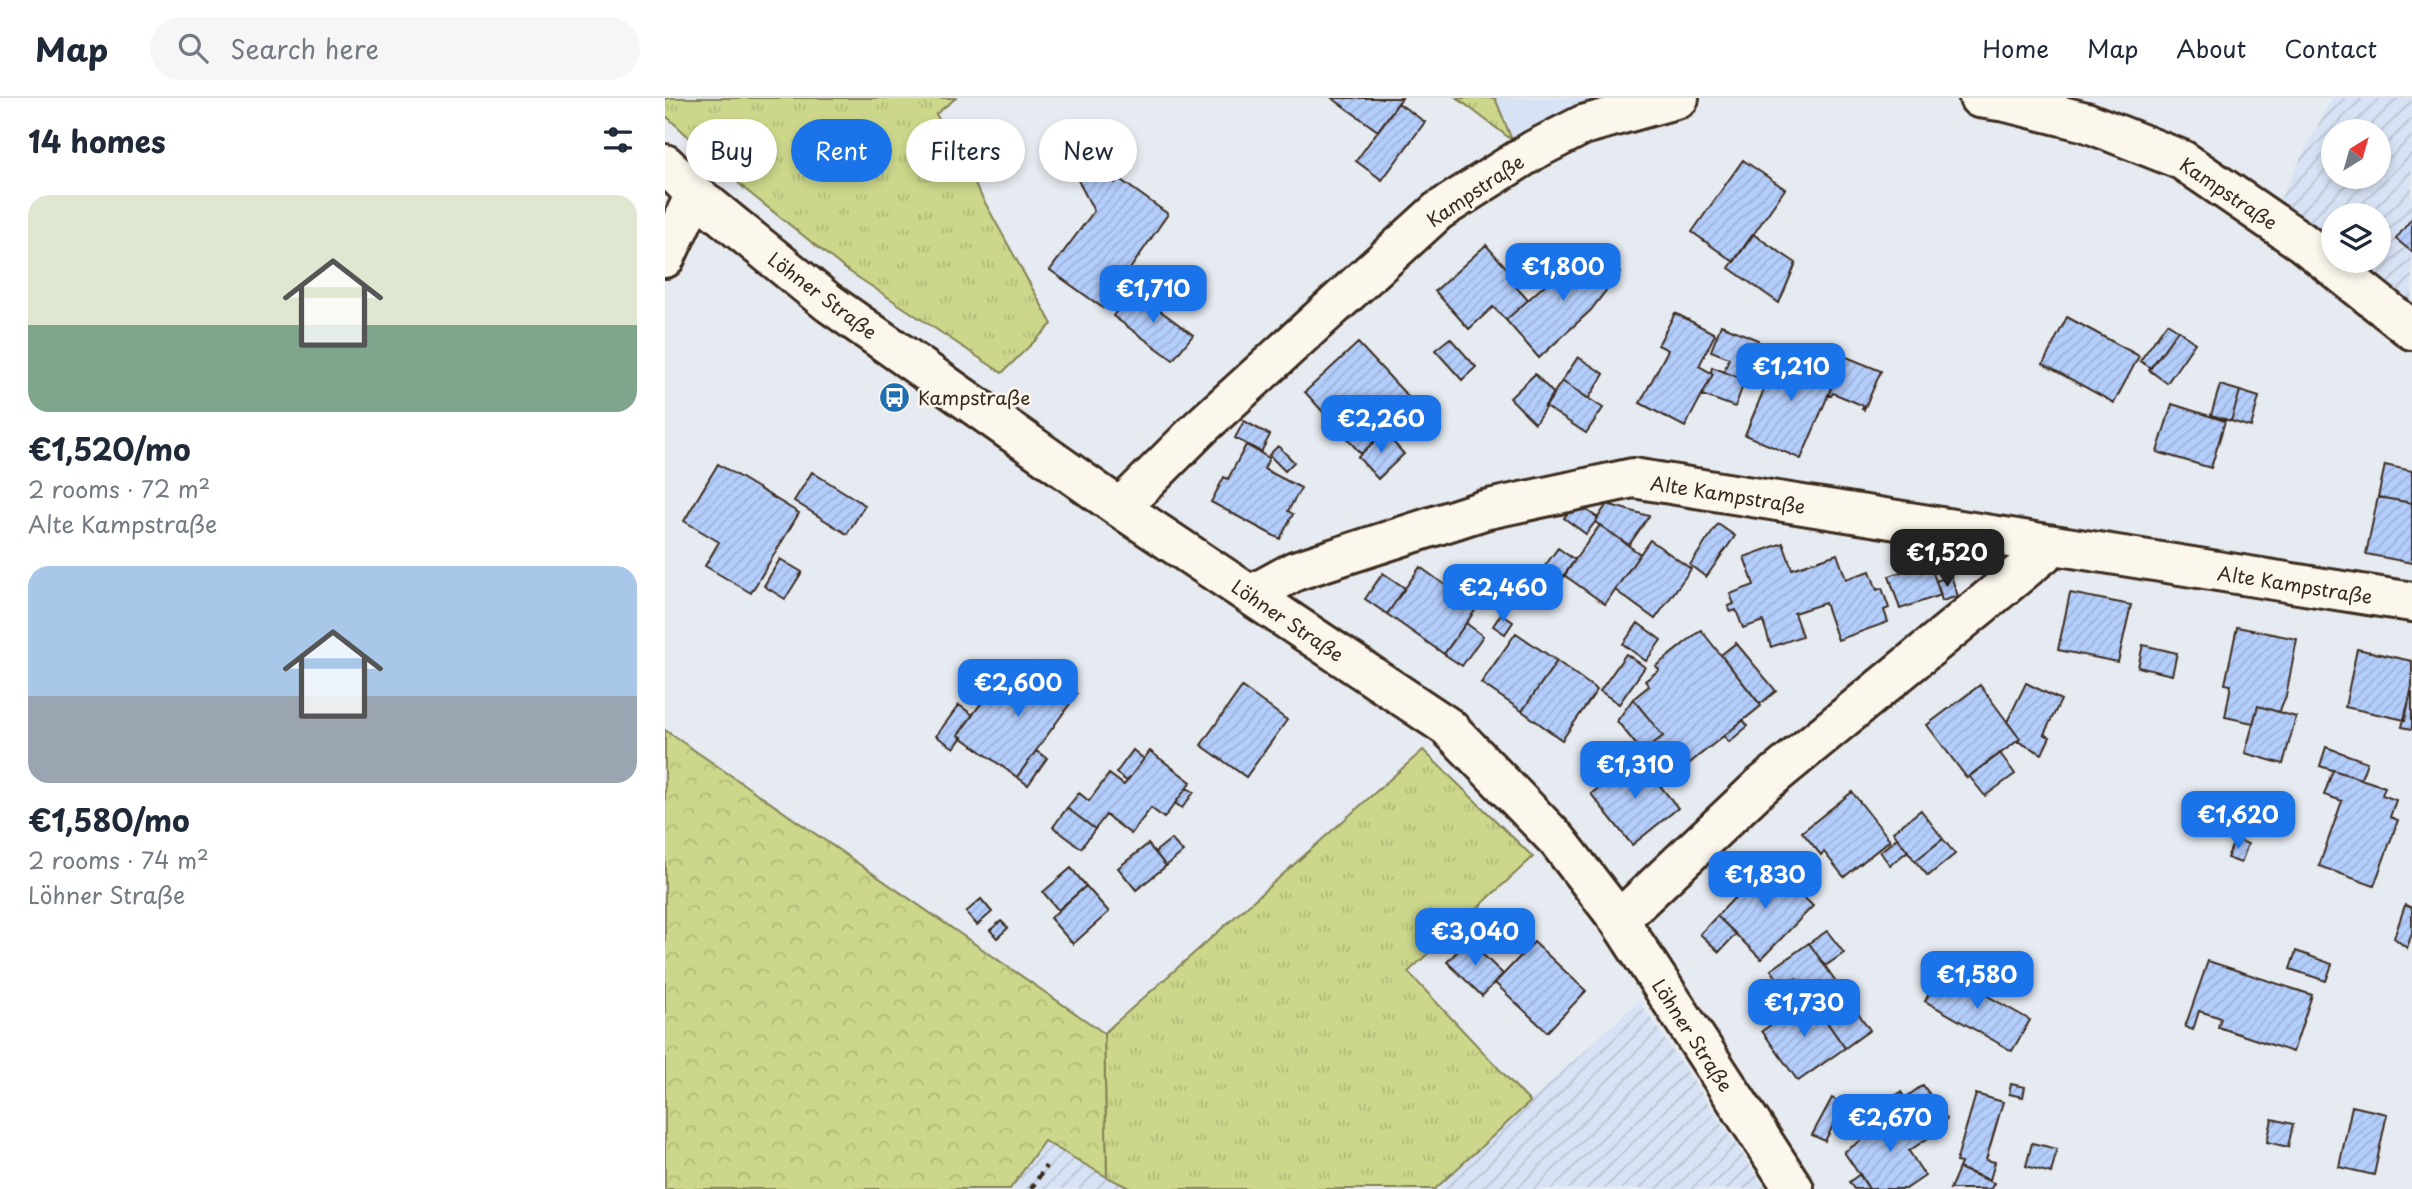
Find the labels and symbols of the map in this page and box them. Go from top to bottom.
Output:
north arrow [2321,119,2391,189]
street label: Kampstraße [1421,147,1529,233]
street label: Kampstraße [2175,150,2283,236]
pin: €1,800 [1506,244,1620,303]
street label: Löhner Straße [763,245,883,345]
pin: €1,710 [1096,266,1210,325]
pin: €1,210 [1734,344,1848,403]
bus stop icon: Kampstraße [878,380,912,414]
place label: Kampstraße [918,383,1030,411]
pin: €2,260 [1324,396,1438,455]
street label: Alte Kampstraße [1649,468,1807,520]
pin: €1,520 [1890,530,2004,589]
street label: Alte Kampstraße [2216,558,2374,610]
pin: €2,460 [1446,564,1560,624]
street label: Löhner Straße [1226,572,1350,668]
pin: €2,600 [961,660,1075,719]
pin: €1,310 [1578,742,1692,801]
pin: €1,620 [2181,792,2295,851]
pin: €1,830 [1708,852,1822,911]
pin: €3,040 [1418,908,1532,968]
pin: €1,580 [1920,951,2034,1011]
street label: Löhner Straße [1646,973,1740,1097]
pin: €1,730 [1747,979,1861,1039]
pin: €2,670 [1833,1094,1947,1154]

